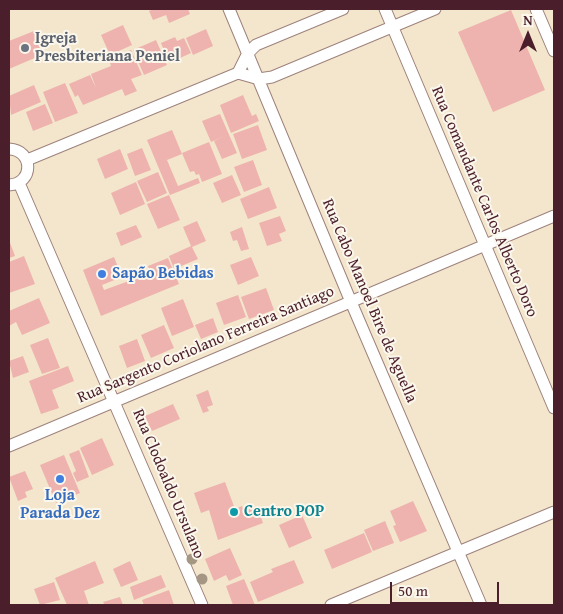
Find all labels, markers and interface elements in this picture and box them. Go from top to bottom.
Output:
north arrow [503,10,553,60]
text: N [523,10,533,30]
place label: Igreja Presbiteriana Peniel [35,29,180,67]
marker: Igreja Presbiteriana Peniel [19,42,31,54]
street label: Rua Comandante Carlos Alberto Doro [427,84,541,320]
street label: Rua Cabo Manoel Bire de Aguella [317,196,421,406]
place label: Sapão Bebidas [112,264,214,284]
marker: Sapão Bebidas [96,268,108,280]
street label: Rua Sargento Coriolano Ferreira Santiago [75,282,337,408]
street label: Rua Clodoaldo Ursulano [128,406,208,562]
marker: Loja Parada Dez [54,473,66,485]
place label: Loja Parada Dez [20,486,100,524]
place label: Centro POP [244,502,324,522]
marker: Centro POP [228,506,240,518]
scale bar [393,572,502,604]
text: 50 m [398,580,428,601]

